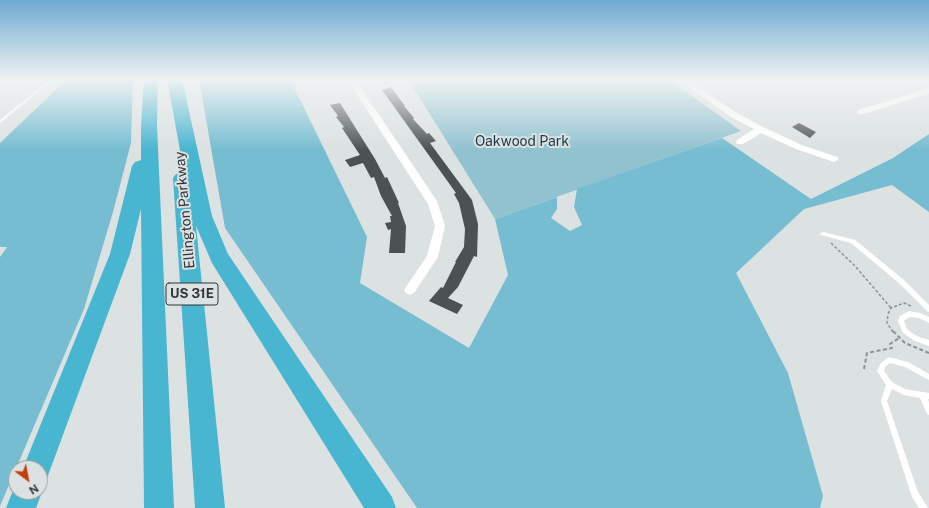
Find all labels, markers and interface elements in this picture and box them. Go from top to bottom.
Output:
park label: Oakwood Park [475,134,569,150]
street label: Ellington Parkway [172,151,198,269]
road number: US 31E [166,283,218,305]
north arrow [8,460,48,500]
text: N [27,482,41,497]

